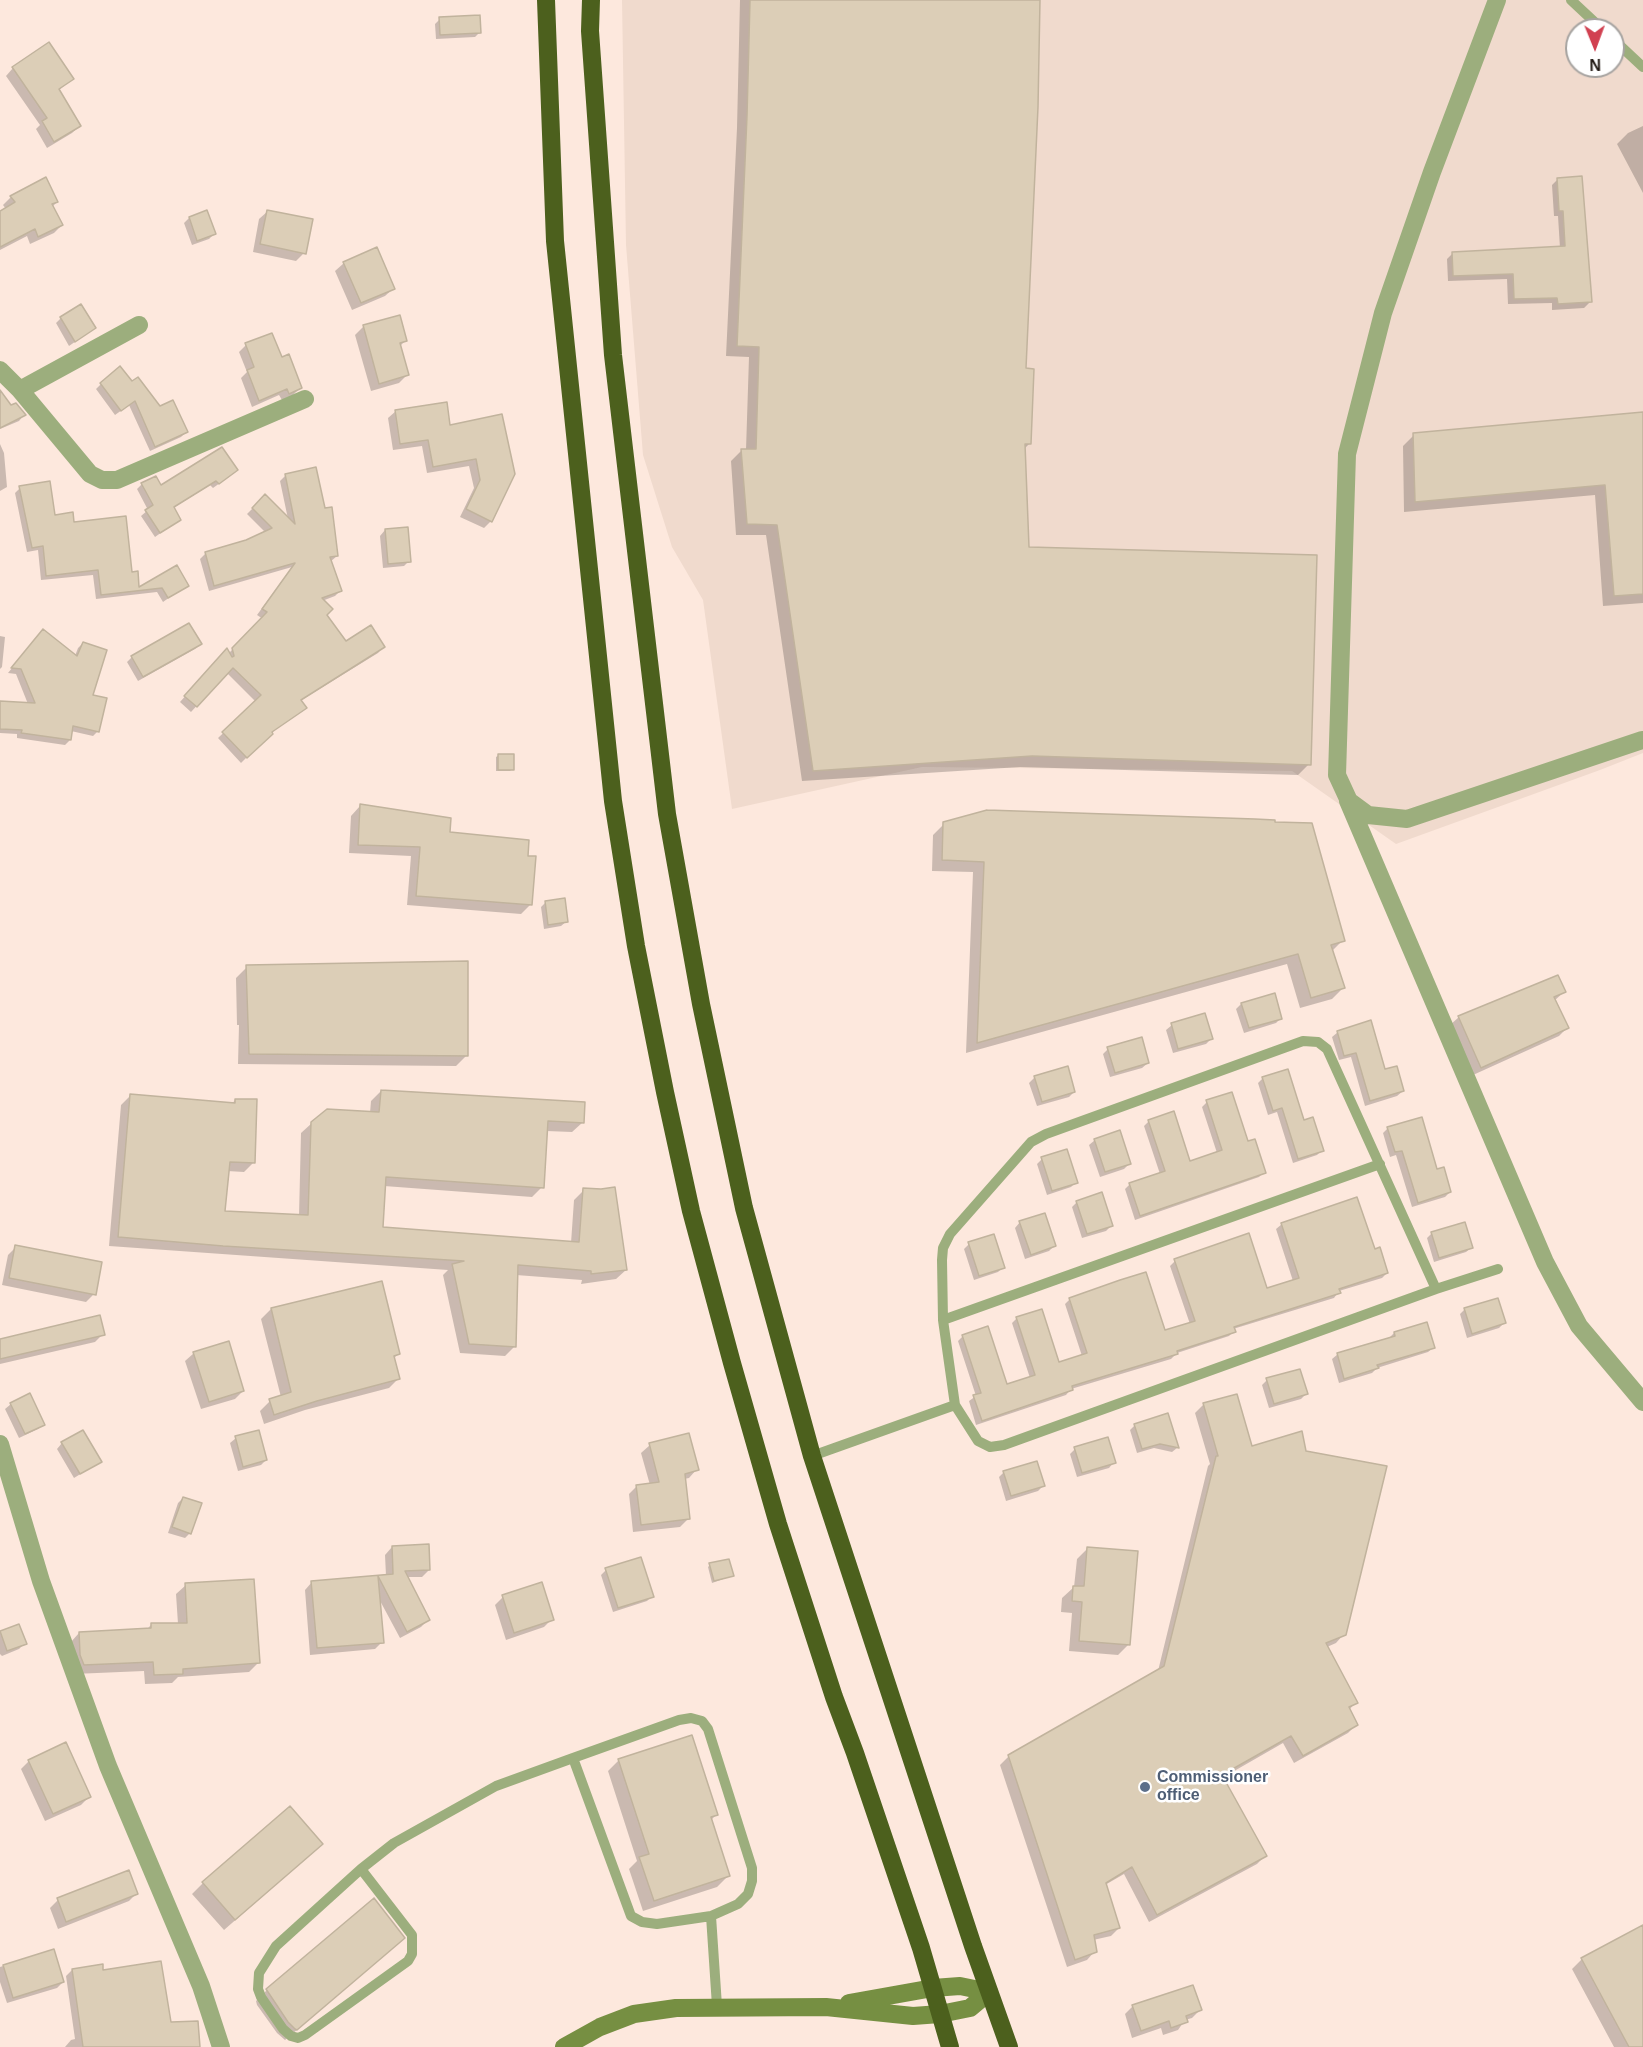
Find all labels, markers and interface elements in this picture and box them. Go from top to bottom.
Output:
north arrow [1565,18,1625,78]
text: N [1589,56,1601,73]
place label: Commissioner office [1157,1768,1268,1806]
marker: Commissioner office [1138,1780,1152,1794]

